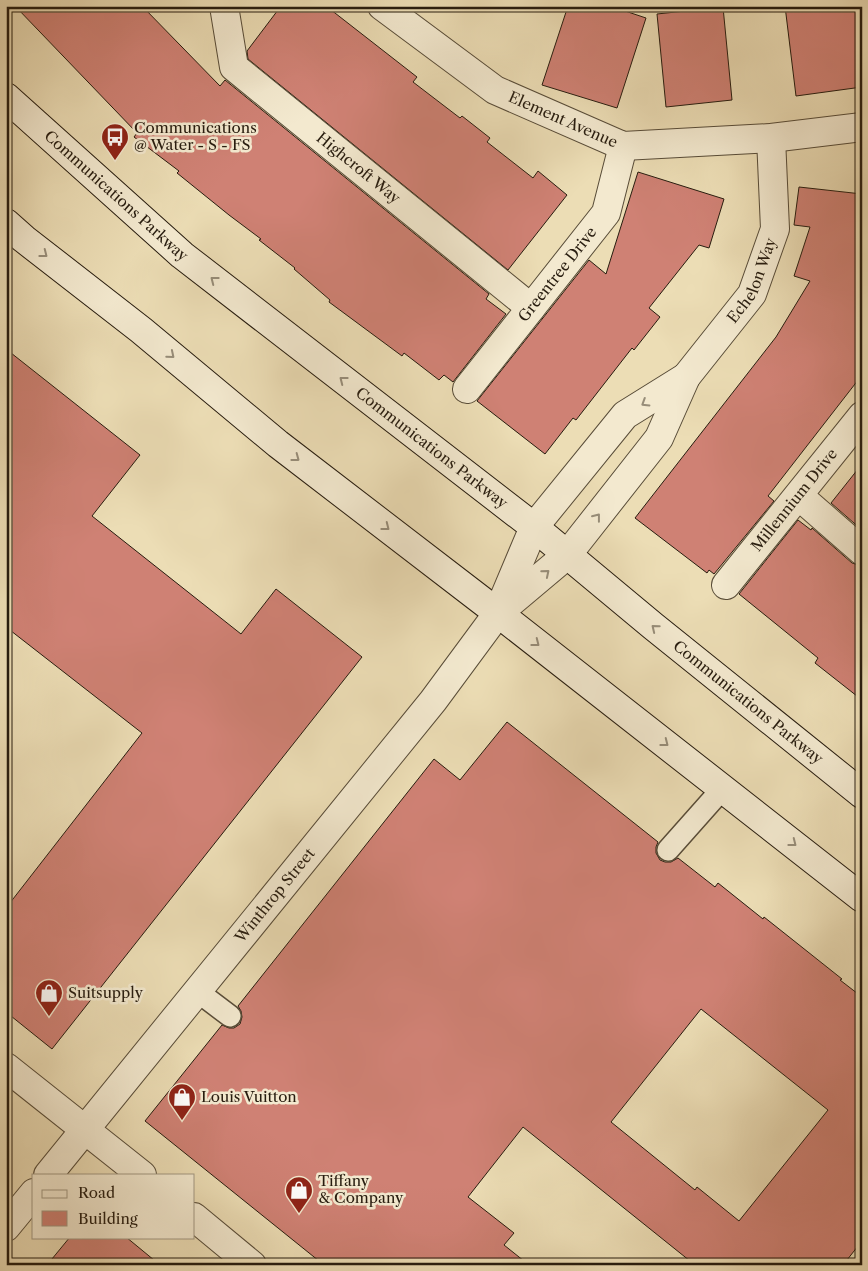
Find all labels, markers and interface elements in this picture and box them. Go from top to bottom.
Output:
street label: Element Avenue [506,87,621,151]
place label: Communications @ Water - S - FS [134,118,257,154]
bus stop icon: Communications @ Water - S - FS [100,122,130,161]
street label: Communications Parkway [41,126,193,266]
street label: Highcroft Way [313,128,405,208]
street label: Greentree Drive [514,223,600,325]
street label: Echelon Way [723,234,780,327]
one-way arrow [38,249,47,257]
one-way arrow [211,277,220,286]
one-way arrow [165,349,174,358]
one-way arrow [340,377,349,385]
street label: Communications Parkway [352,383,512,513]
one-way arrow [641,397,650,406]
street label: Millennium Drive [747,444,841,555]
one-way arrow [290,453,299,461]
one-way arrow [592,513,601,522]
one-way arrow [380,521,390,530]
one-way arrow [540,570,549,578]
one-way arrow [652,625,661,633]
street label: Communications Parkway [669,636,828,768]
one-way arrow [531,638,540,647]
one-way arrow [659,737,669,746]
one-way arrow [787,838,796,847]
street label: Winthrop Street [230,844,319,947]
shop icon: Suitsupply [34,978,64,1017]
place label: Suitsupply [68,983,144,1002]
shop icon: Louis Vuitton [167,1082,197,1121]
place label: Louis Vuitton [201,1087,297,1106]
place label: Tiffany & Company [318,1171,404,1207]
legend [32,1174,195,1238]
shop icon: Tiffany & Company [284,1175,314,1214]
text: Road [78,1183,115,1202]
text: Building [78,1209,138,1228]

